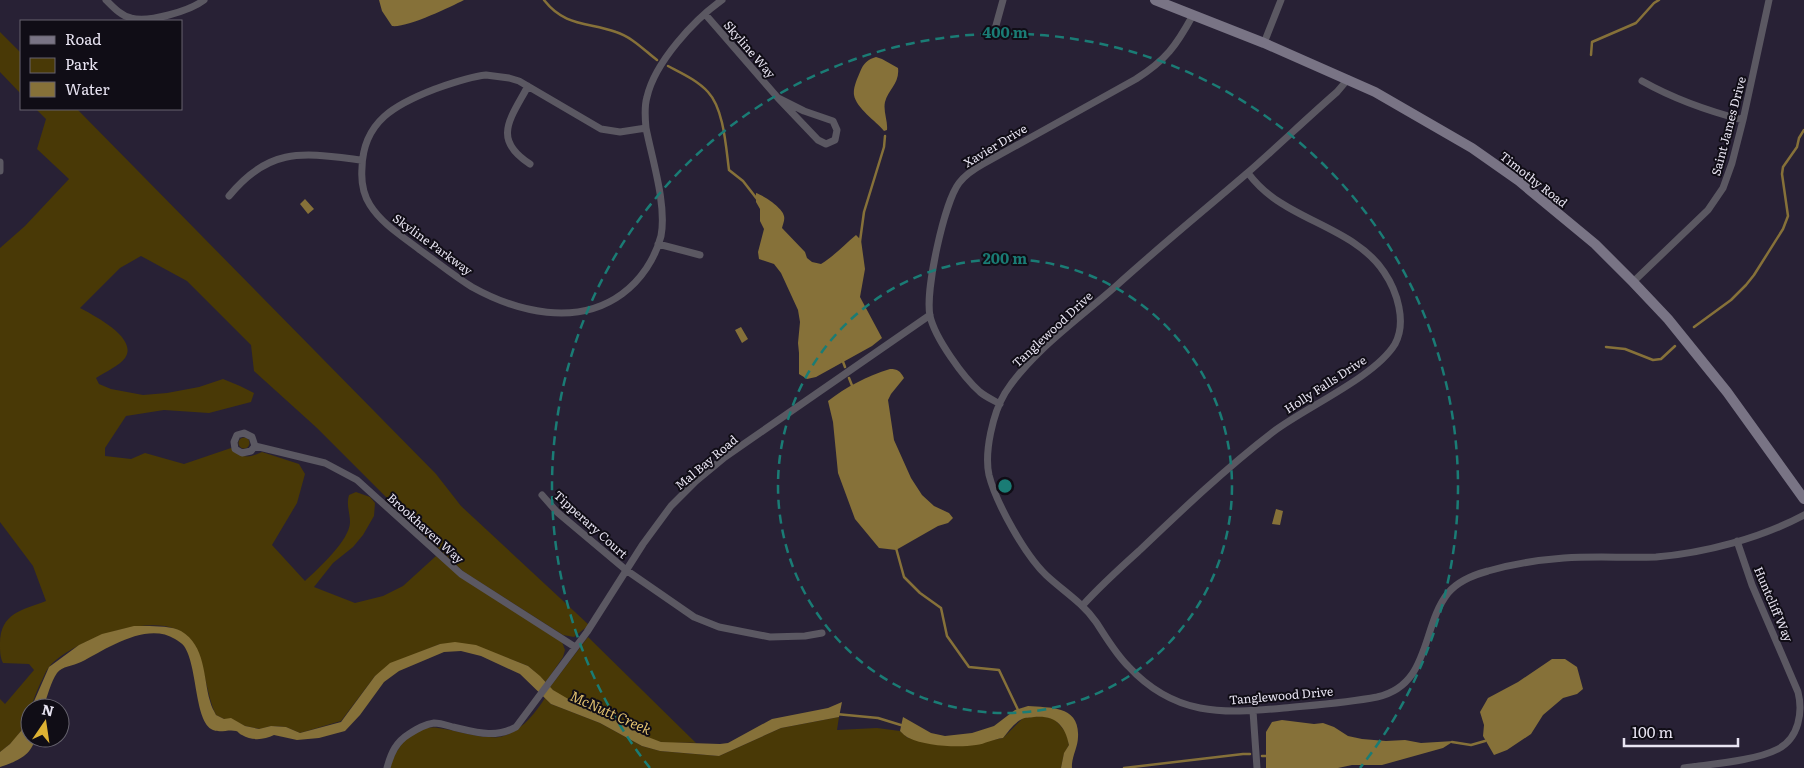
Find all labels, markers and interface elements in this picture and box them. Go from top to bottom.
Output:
street label: Skyline Way [720,16,780,82]
legend [20,20,182,110]
text: 400 m [982,20,1028,43]
text: Road [65,27,101,50]
text: Park [65,52,99,75]
street label: Saint James Drive [1706,74,1750,178]
text: Water [65,77,110,100]
street label: Xavier Drive [960,119,1030,171]
street label: Timothy Road [1496,147,1572,212]
street label: Skyline Parkway [389,209,477,279]
text: 200 m [983,246,1027,269]
street label: Tanglewood Drive [1008,287,1096,371]
street label: Holly Falls Drive [1280,351,1370,417]
street label: Mal Bay Road [671,430,742,494]
centre of rings [996,477,1014,495]
street label: Tipperary Court [550,486,632,562]
street label: Brookhaven Way [384,489,468,567]
street label: Huntcliff Way [1750,563,1798,645]
street label: Tanglewood Drive [1228,681,1334,709]
water label: McNutt Creek [567,685,655,739]
north arrow [20,698,70,748]
text: N [40,698,56,720]
scale bar [1624,716,1738,748]
text: 100 m [1632,720,1673,743]

